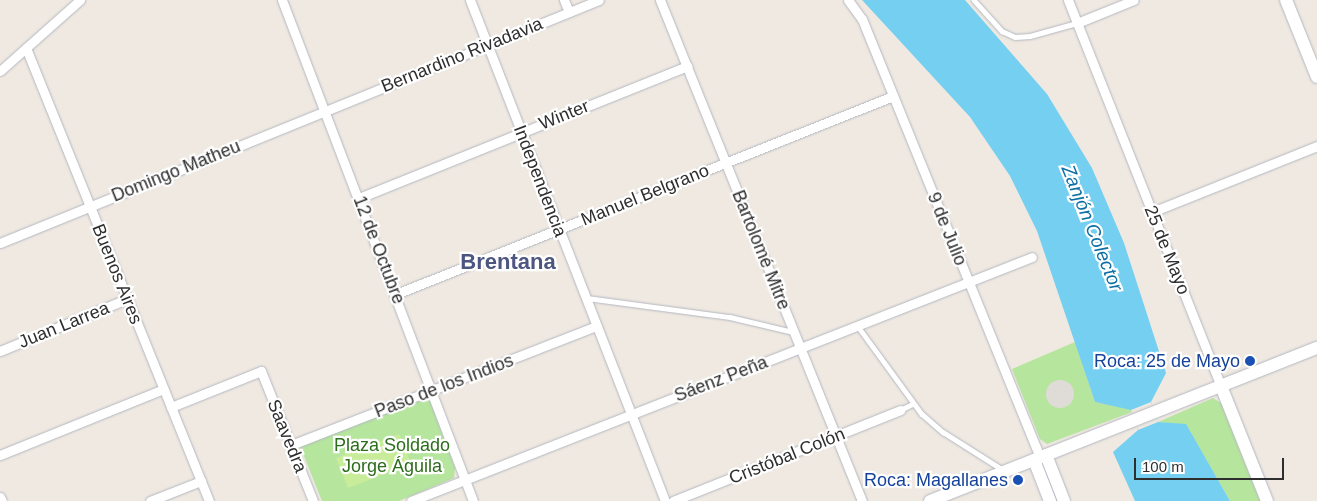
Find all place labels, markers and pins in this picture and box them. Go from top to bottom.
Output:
place label: Roca: 25 de Mayo [1094,350,1240,372]
marker: Roca: 25 de Mayo [1244,355,1256,367]
place label: Roca: Magallanes [864,469,1008,491]
marker: Roca: Magallanes [1012,474,1024,486]

